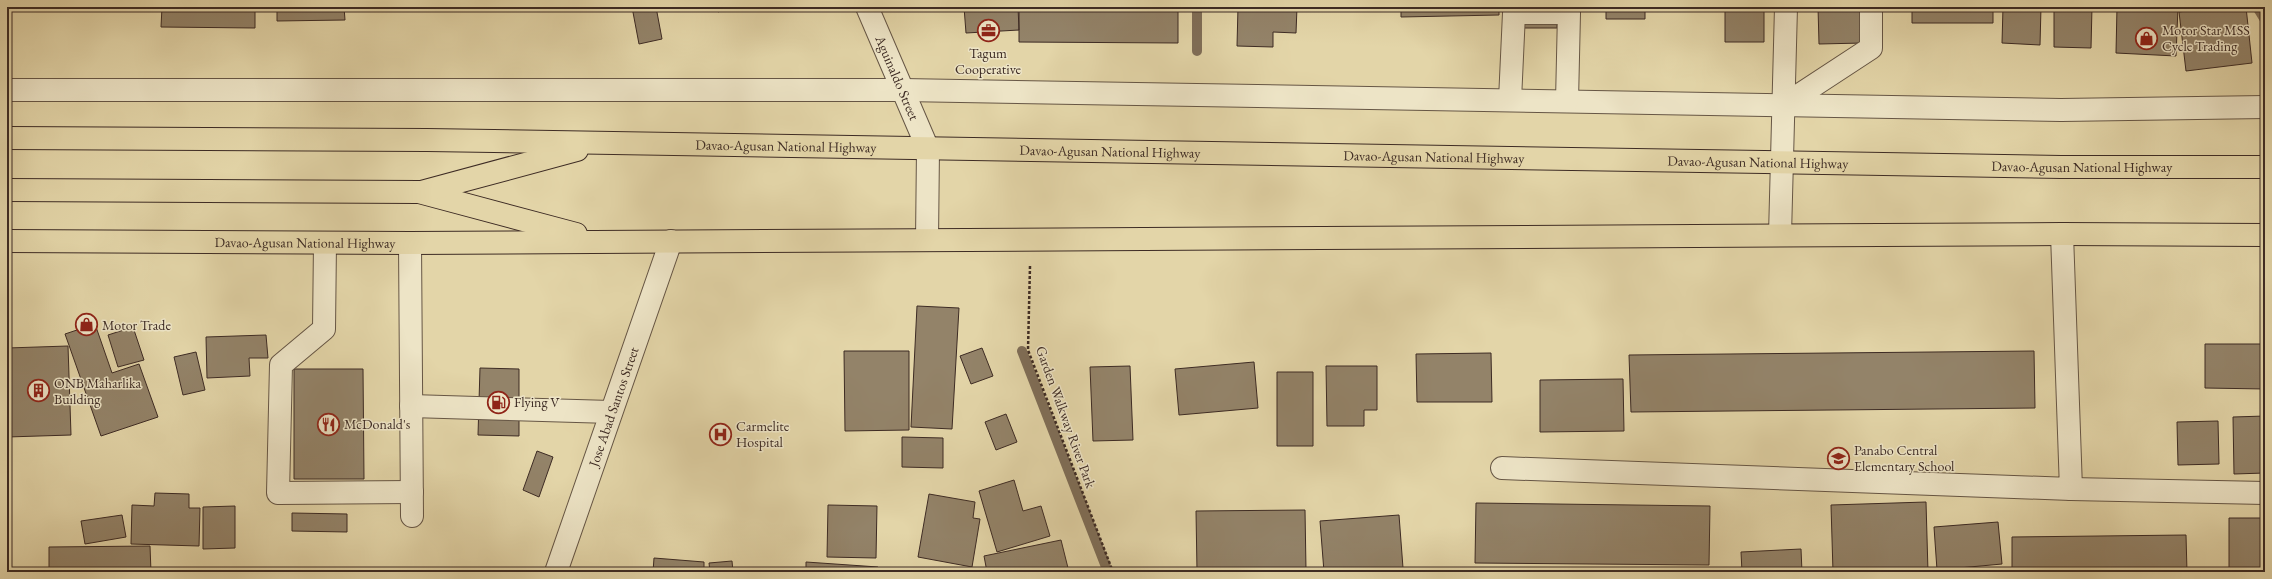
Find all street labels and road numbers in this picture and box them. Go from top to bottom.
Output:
street label: Aguinaldo Street [871,32,924,123]
street label: Davao-Agusan National Highway [695,135,877,156]
street label: Davao-Agusan National Highway [1019,141,1201,162]
street label: Davao-Agusan National Highway [1343,146,1525,167]
street label: Davao-Agusan National Highway [1667,151,1849,172]
street label: Davao-Agusan National Highway [1991,157,2173,176]
street label: Davao-Agusan National Highway [214,233,396,252]
street label: Garden Walkway River Park [1032,343,1100,491]
street label: Jose Abad Santos Street [584,344,643,470]

